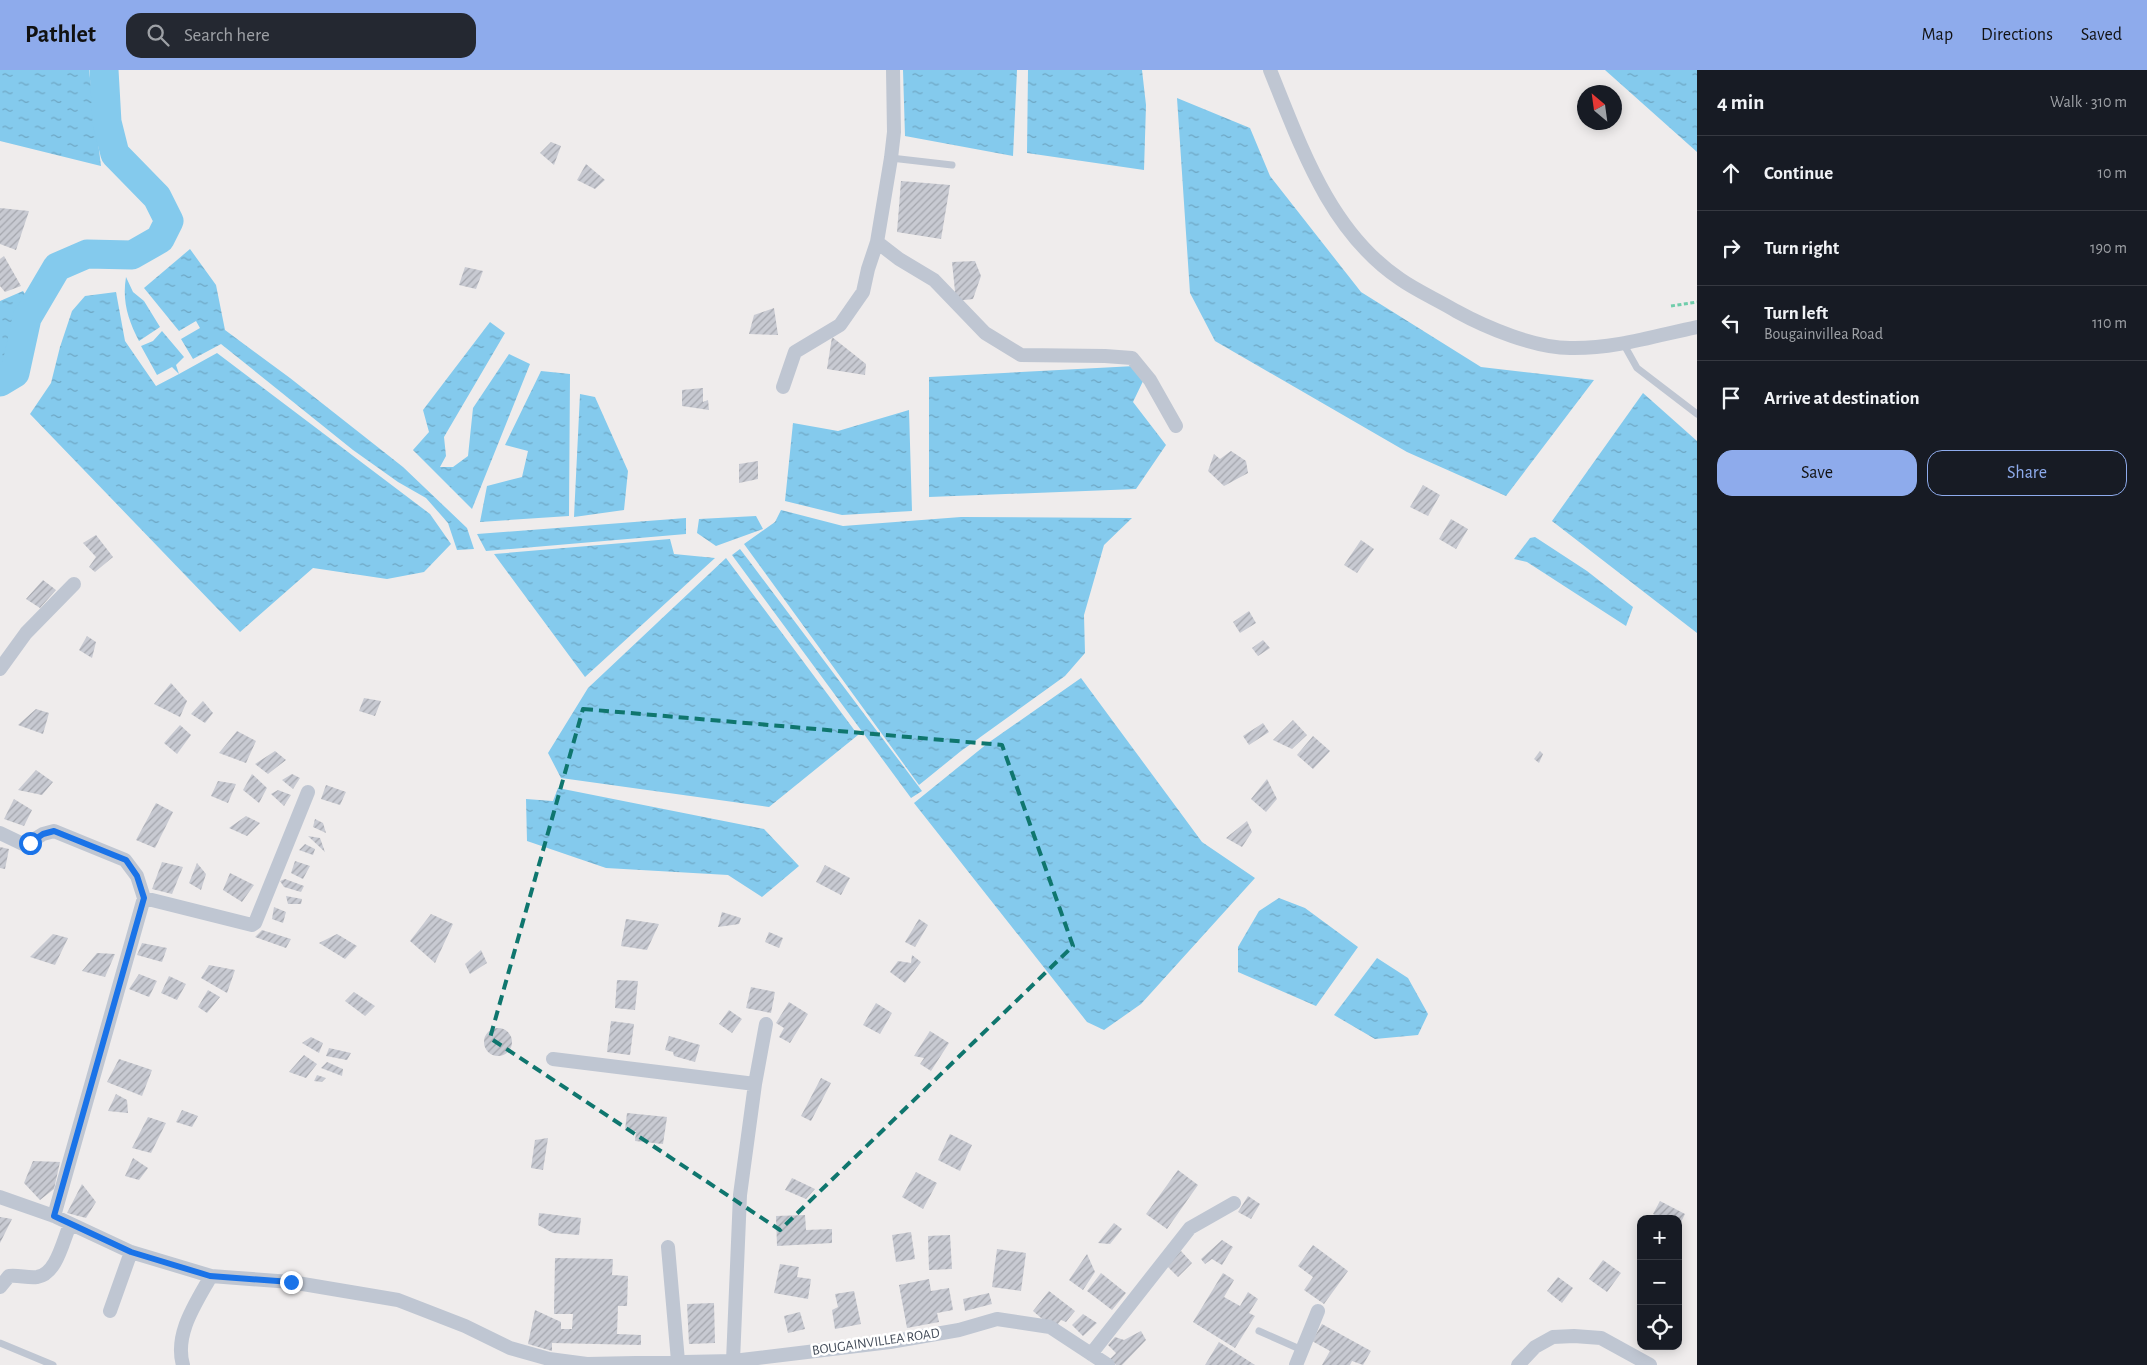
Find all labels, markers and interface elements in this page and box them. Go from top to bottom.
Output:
search box [126,13,476,58]
icon: search [144,21,172,49]
text: Pathlet [25,23,96,47]
text: Search here [184,26,270,45]
text: Map [1922,26,1953,44]
text: Directions [1981,26,2053,44]
text: Saved [2081,26,2122,44]
north arrow [1577,85,1622,130]
text: 4 min [1717,92,1764,113]
text: Walk · 310 m [2050,94,2127,110]
icon: ahead [1717,159,1745,187]
text: Continue [1764,164,1833,183]
text: 10 m [2098,165,2127,181]
icon: right [1717,234,1745,262]
text: Turn right [1764,239,1839,258]
text: 190 m [2090,240,2127,256]
text: Turn left [1764,304,1828,323]
icon: left [1717,309,1745,337]
text: 110 m [2092,315,2127,331]
text: Bougainvillea Road [1764,326,1883,342]
icon: arrive [1717,384,1745,412]
text: Arrive at destination [1764,389,1920,408]
button: Save [1717,450,1917,496]
button: Share [1927,450,2127,496]
route start [19,832,42,855]
map controls [1637,1215,1682,1350]
button: + [1637,1215,1682,1260]
button: − [1637,1260,1682,1305]
route end [280,1271,303,1294]
button: locate [1637,1305,1682,1350]
street label: BOUGAINVILLEA ROAD [811,1326,941,1358]

